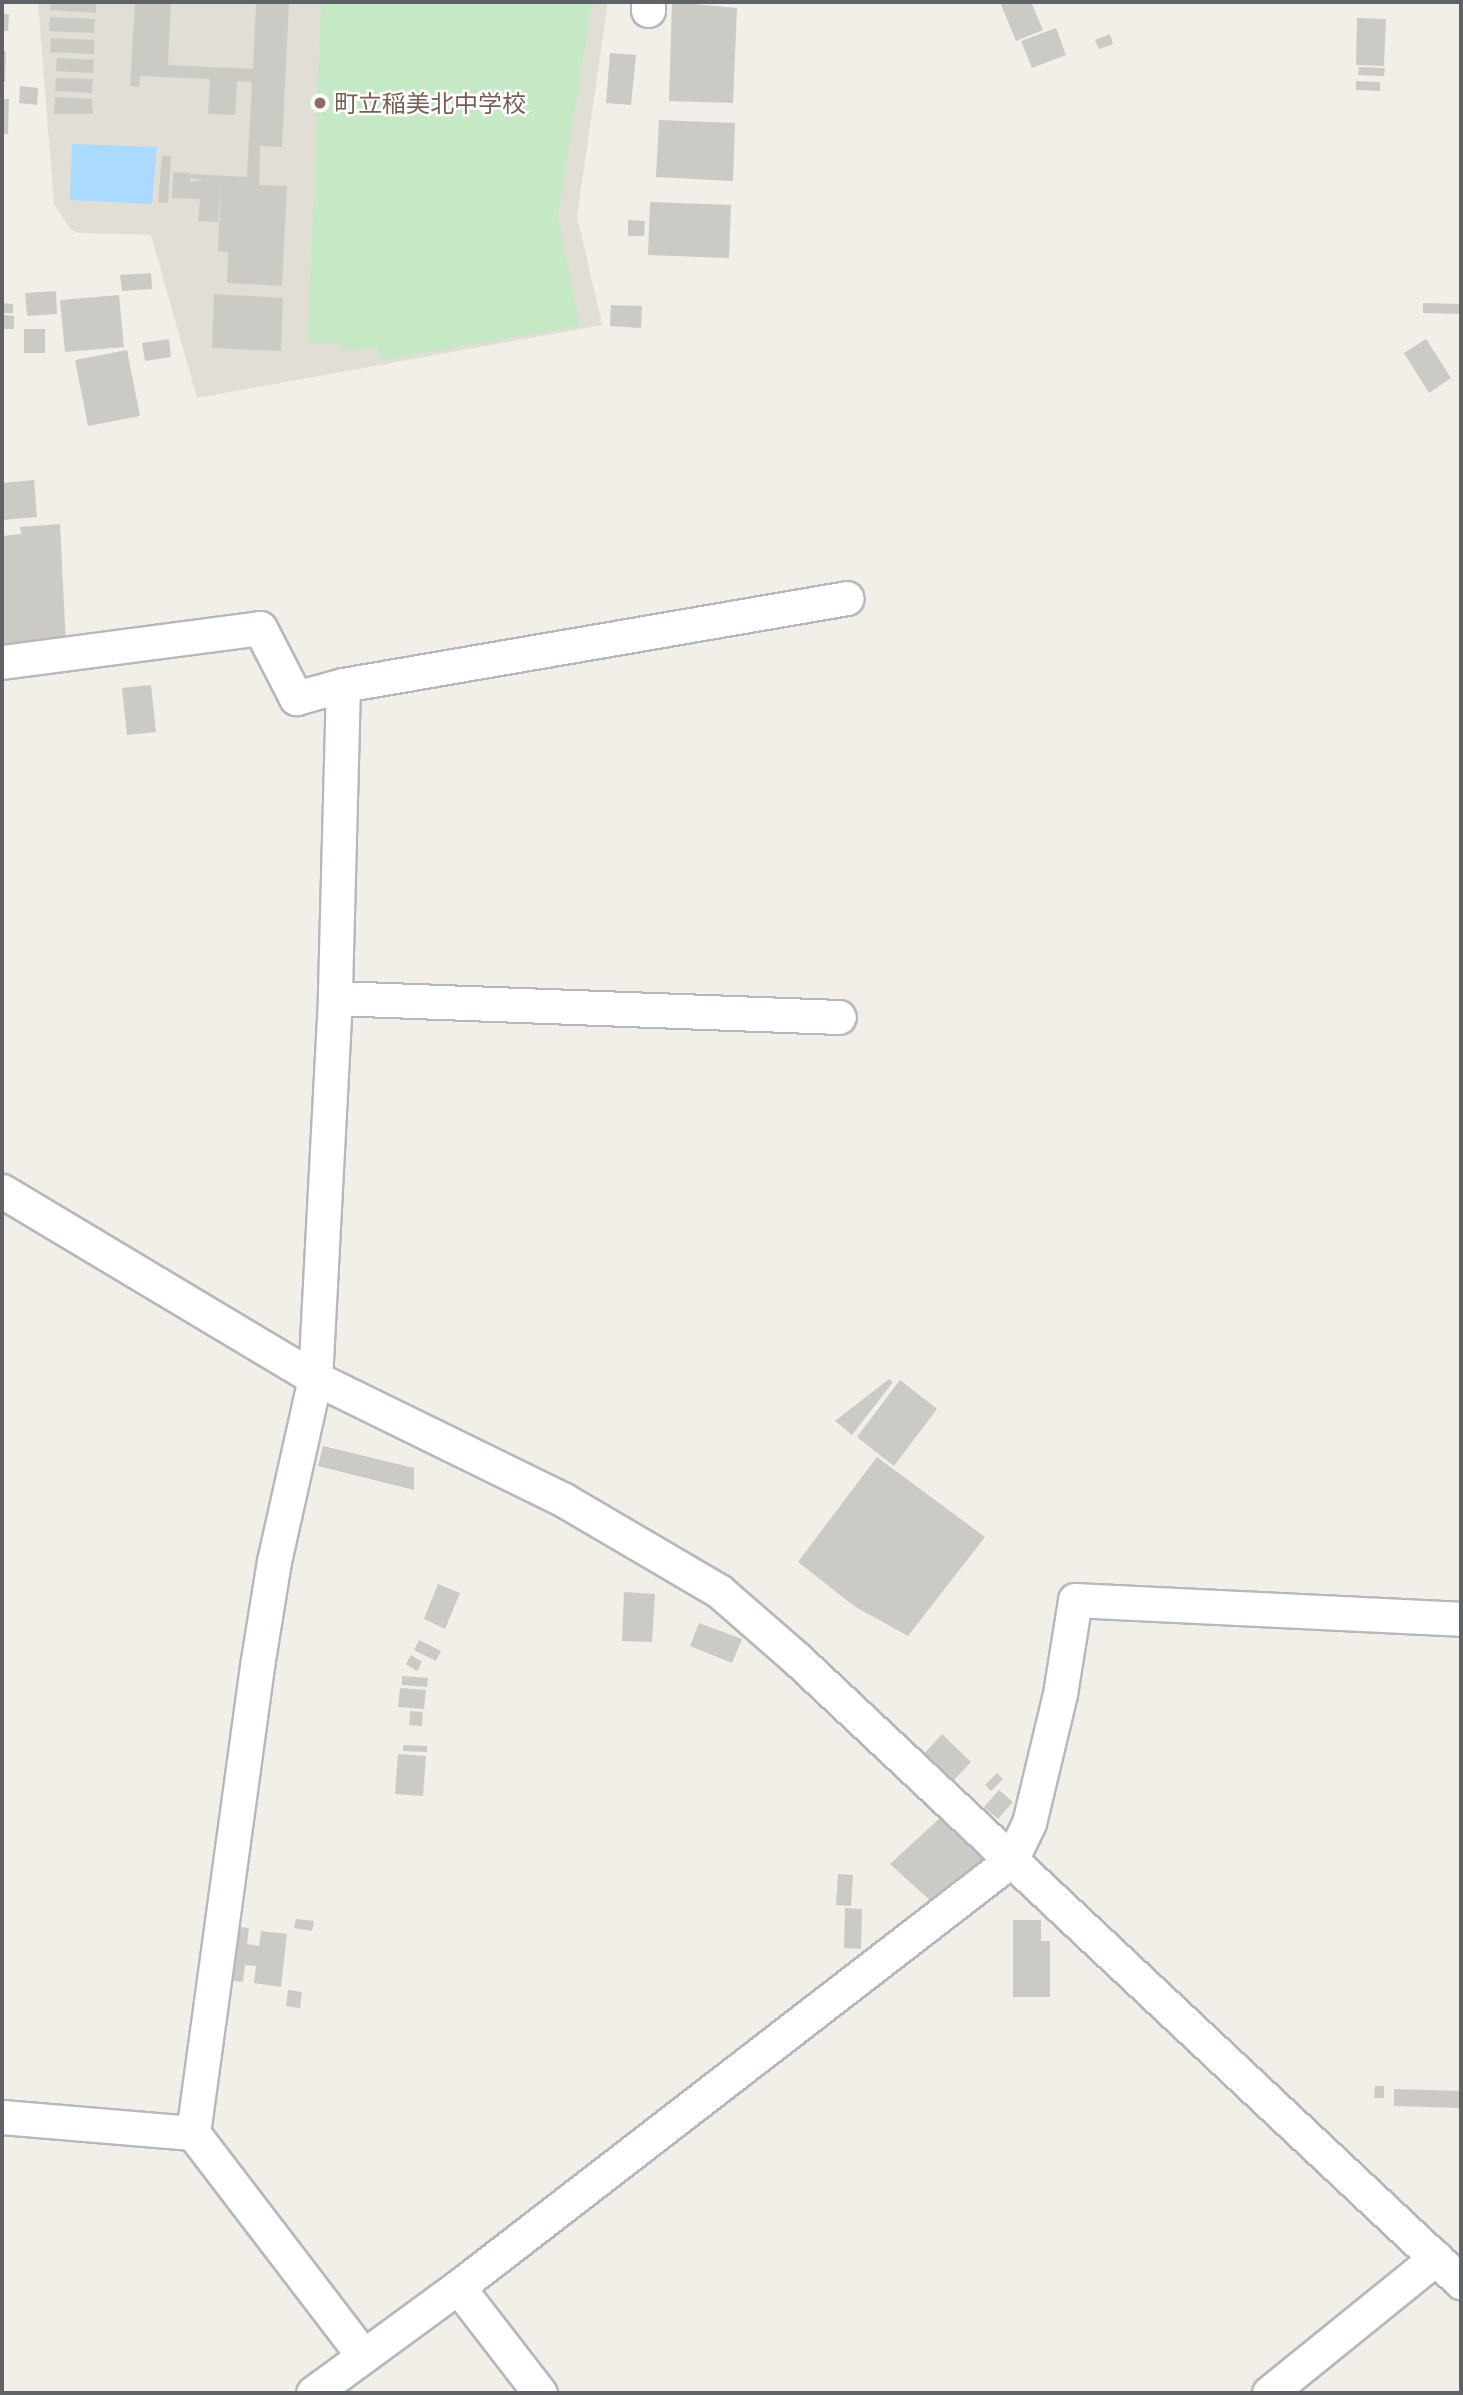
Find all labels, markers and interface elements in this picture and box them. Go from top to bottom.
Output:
place label: 町立稲美北中学校 [334,89,526,117]
marker: 町立稲美北中学校 [312,95,328,111]

